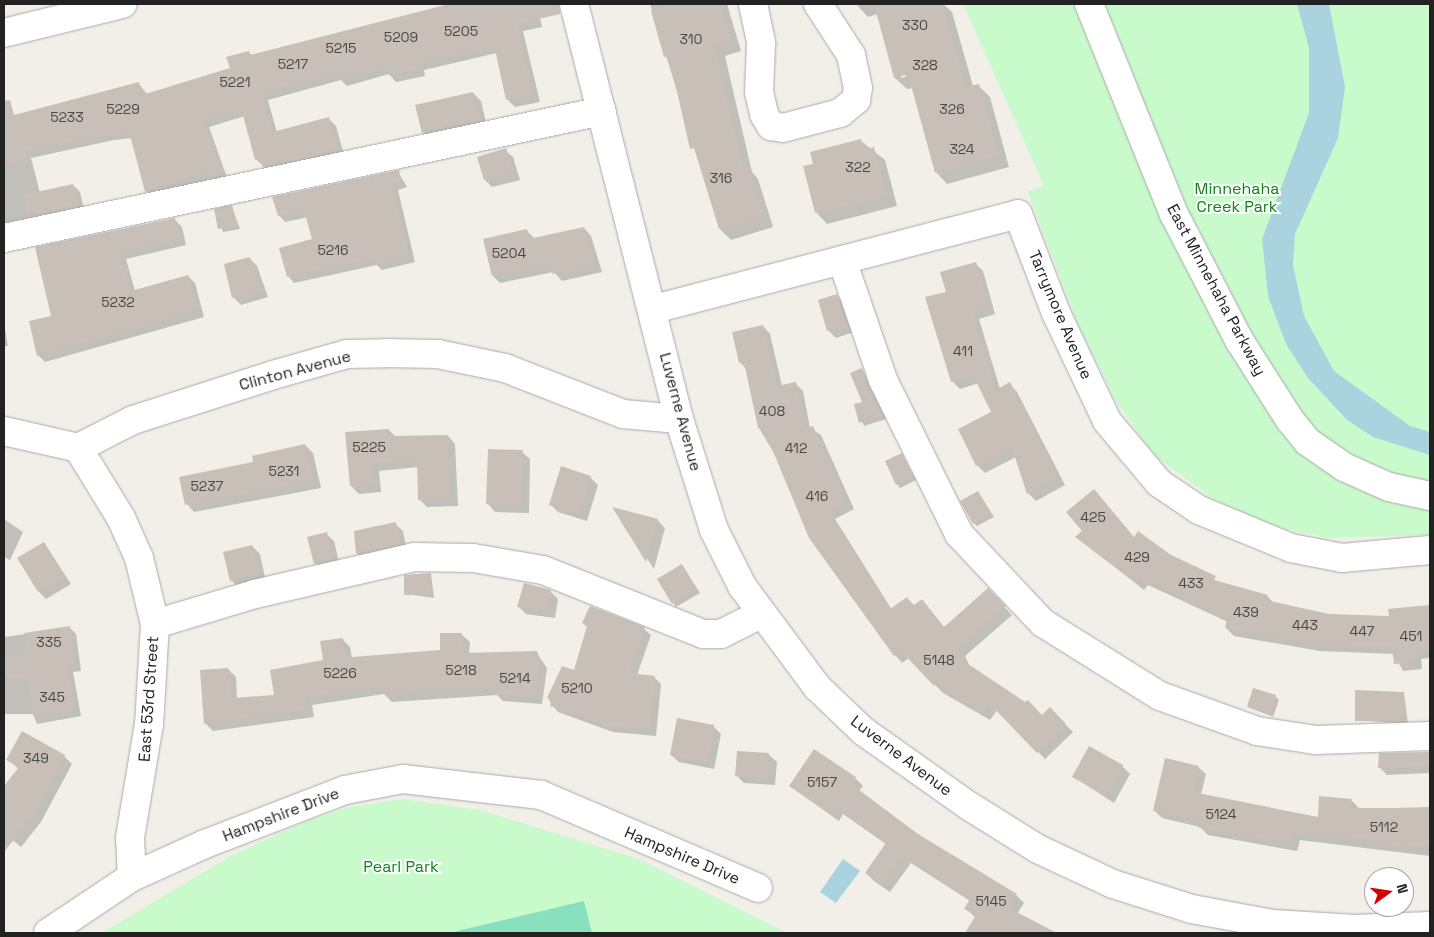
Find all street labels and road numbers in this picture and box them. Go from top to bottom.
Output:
street label: East Minnehaha Parkway [1163,201,1269,379]
street label: Tarrymore Avenue [1024,247,1096,383]
street label: Clinton Avenue [237,347,353,395]
street label: Luverne Avenue [655,351,705,473]
street label: East 53rd Street [135,635,163,763]
street label: Luverne Avenue [846,712,956,800]
street label: Hampshire Drive [220,784,342,846]
street label: Hampshire Drive [621,823,743,889]

